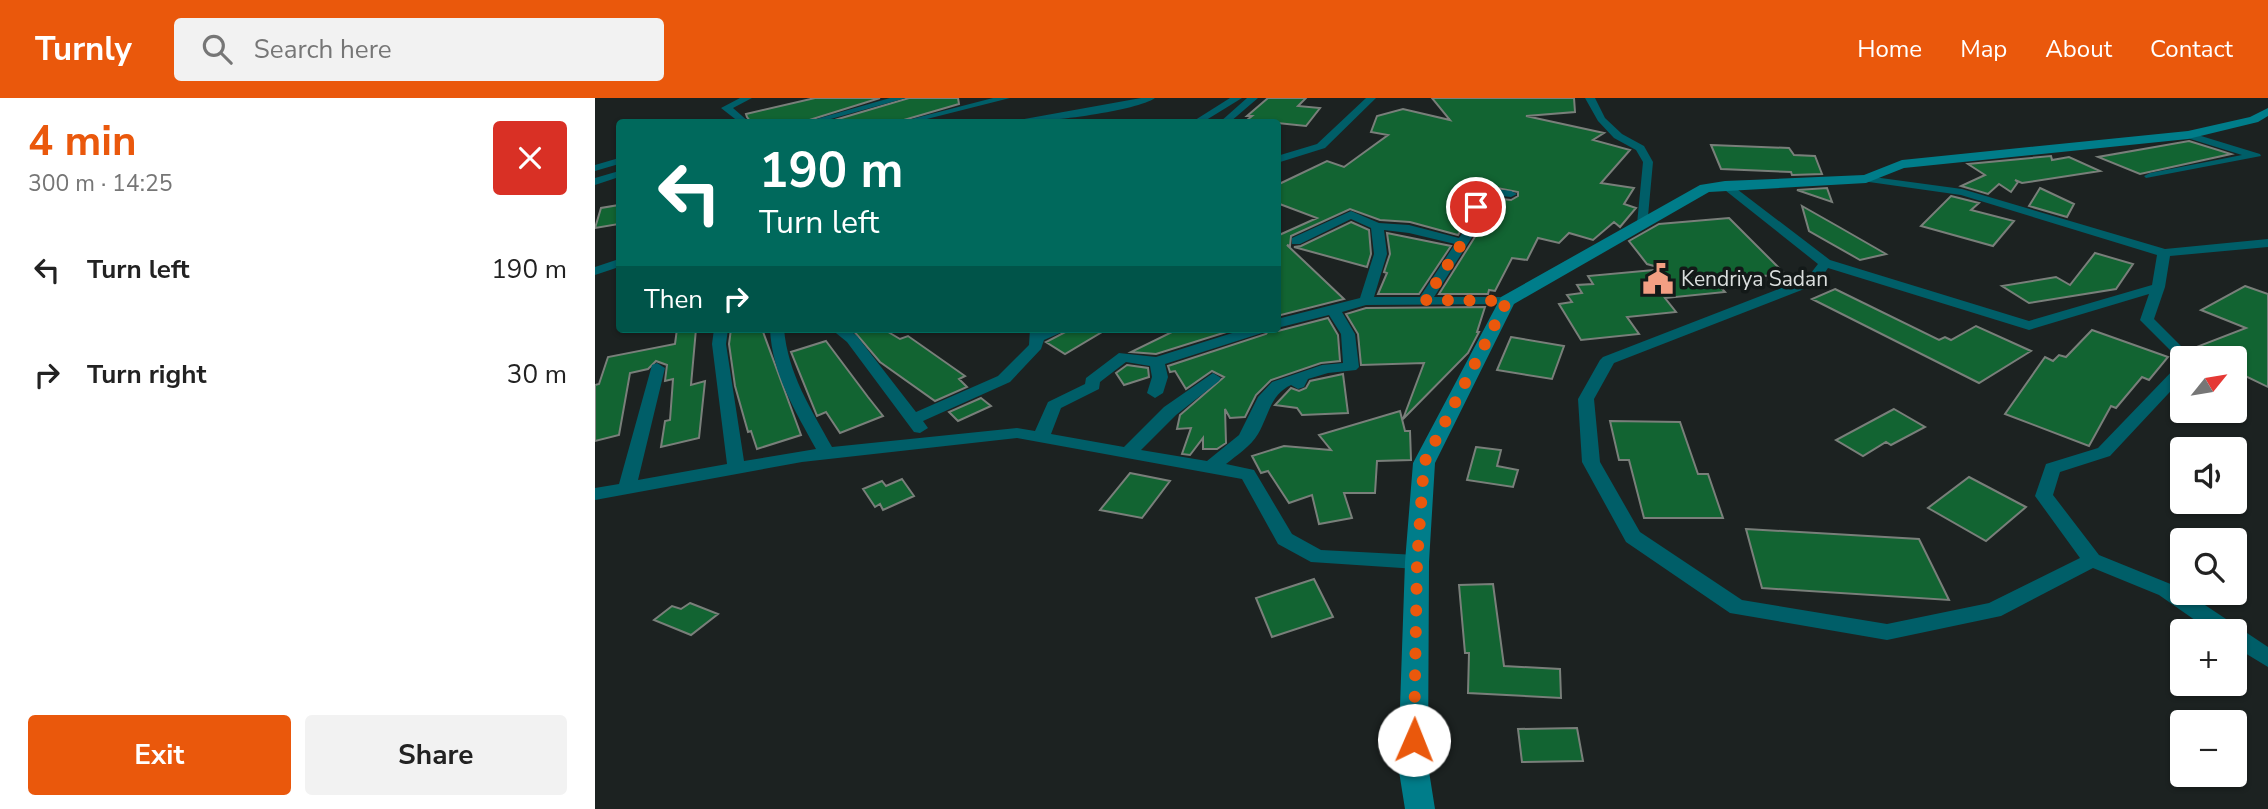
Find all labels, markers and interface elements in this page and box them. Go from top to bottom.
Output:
search box [174,18,664,81]
text: Turnly [35,27,132,72]
icon: search [198,30,236,68]
text: Search here [254,32,392,67]
text: Home [1857,33,1922,65]
text: Map [1960,33,2007,65]
text: About [2045,33,2112,65]
text: Contact [2150,33,2233,65]
text: 4 min [28,113,137,170]
button: close [493,121,567,195]
text: 190 m [759,137,903,204]
icon: left [644,147,735,238]
text: 300 m · 14:25 [28,168,173,199]
pin [1446,177,1506,237]
icon: arrive [1457,188,1495,226]
text: Turn left [759,201,879,244]
icon: left [28,251,66,289]
text: Turn left [87,252,190,287]
text: 190 m [491,252,567,287]
public building icon: Kendriya Sadan [1641,262,1675,296]
place label: Kendriya Sadan [1681,265,1828,293]
icon: right [717,280,755,318]
text: Then [644,282,703,317]
north arrow [2170,346,2247,424]
map controls [2170,346,2247,787]
icon: right [28,356,66,394]
text: Turn right [87,357,206,392]
text: 30 m [507,357,567,392]
button: sound [2170,437,2247,514]
button: search [2170,528,2247,605]
button: + [2170,619,2247,696]
position arrow [1377,703,1451,777]
button: − [2170,710,2247,787]
button: Exit [28,715,291,795]
button: Share [305,715,567,795]

